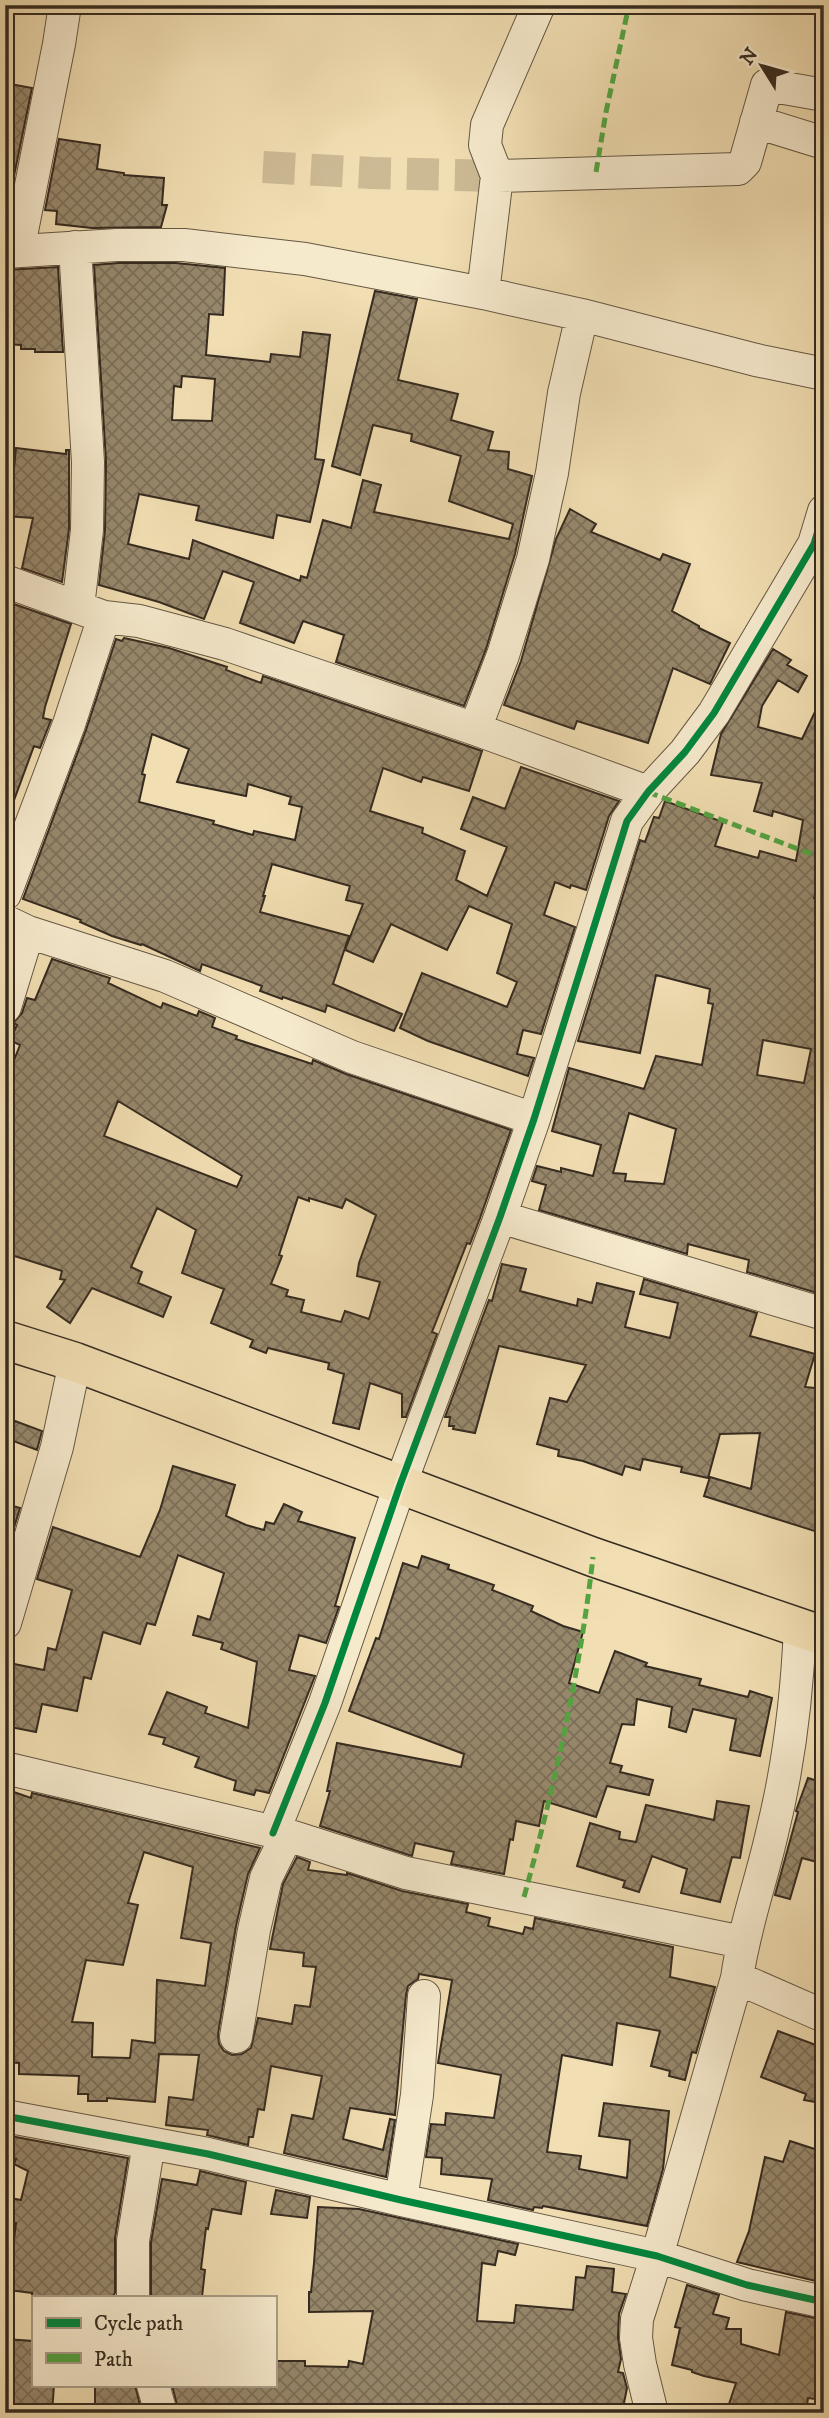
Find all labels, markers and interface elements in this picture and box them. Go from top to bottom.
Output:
north arrow [728,32,798,102]
text: N [736,43,764,70]
legend [32,2296,276,2386]
text: Cycle path [94,2311,183,2337]
text: Path [94,2347,133,2373]

